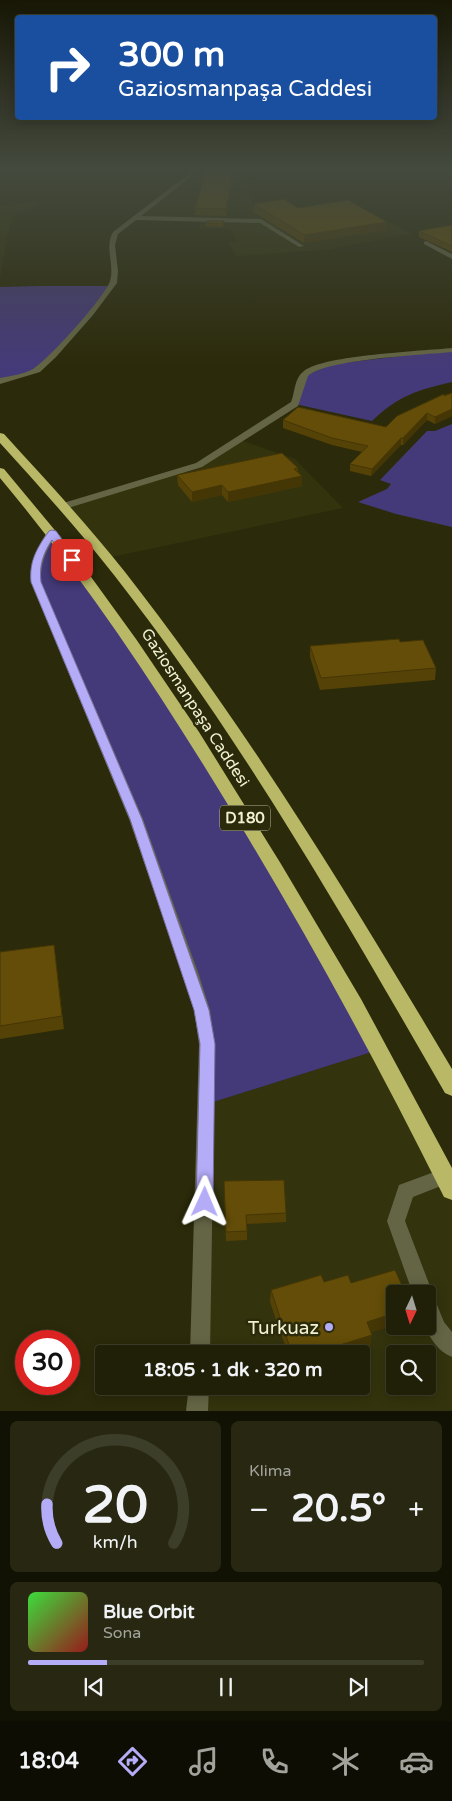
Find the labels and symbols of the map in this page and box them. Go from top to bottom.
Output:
pin [51,539,93,581]
street label: Gaziosmanpaşa Caddesi [136,625,254,791]
road number: D180 [220,806,270,830]
position arrow [178,1175,230,1227]
north arrow [386,1285,436,1335]
place label: Turkuaz [248,1317,319,1339]
marker: Turkuaz [323,1321,335,1333]
speed limit sign: 30 [15,1330,80,1395]

